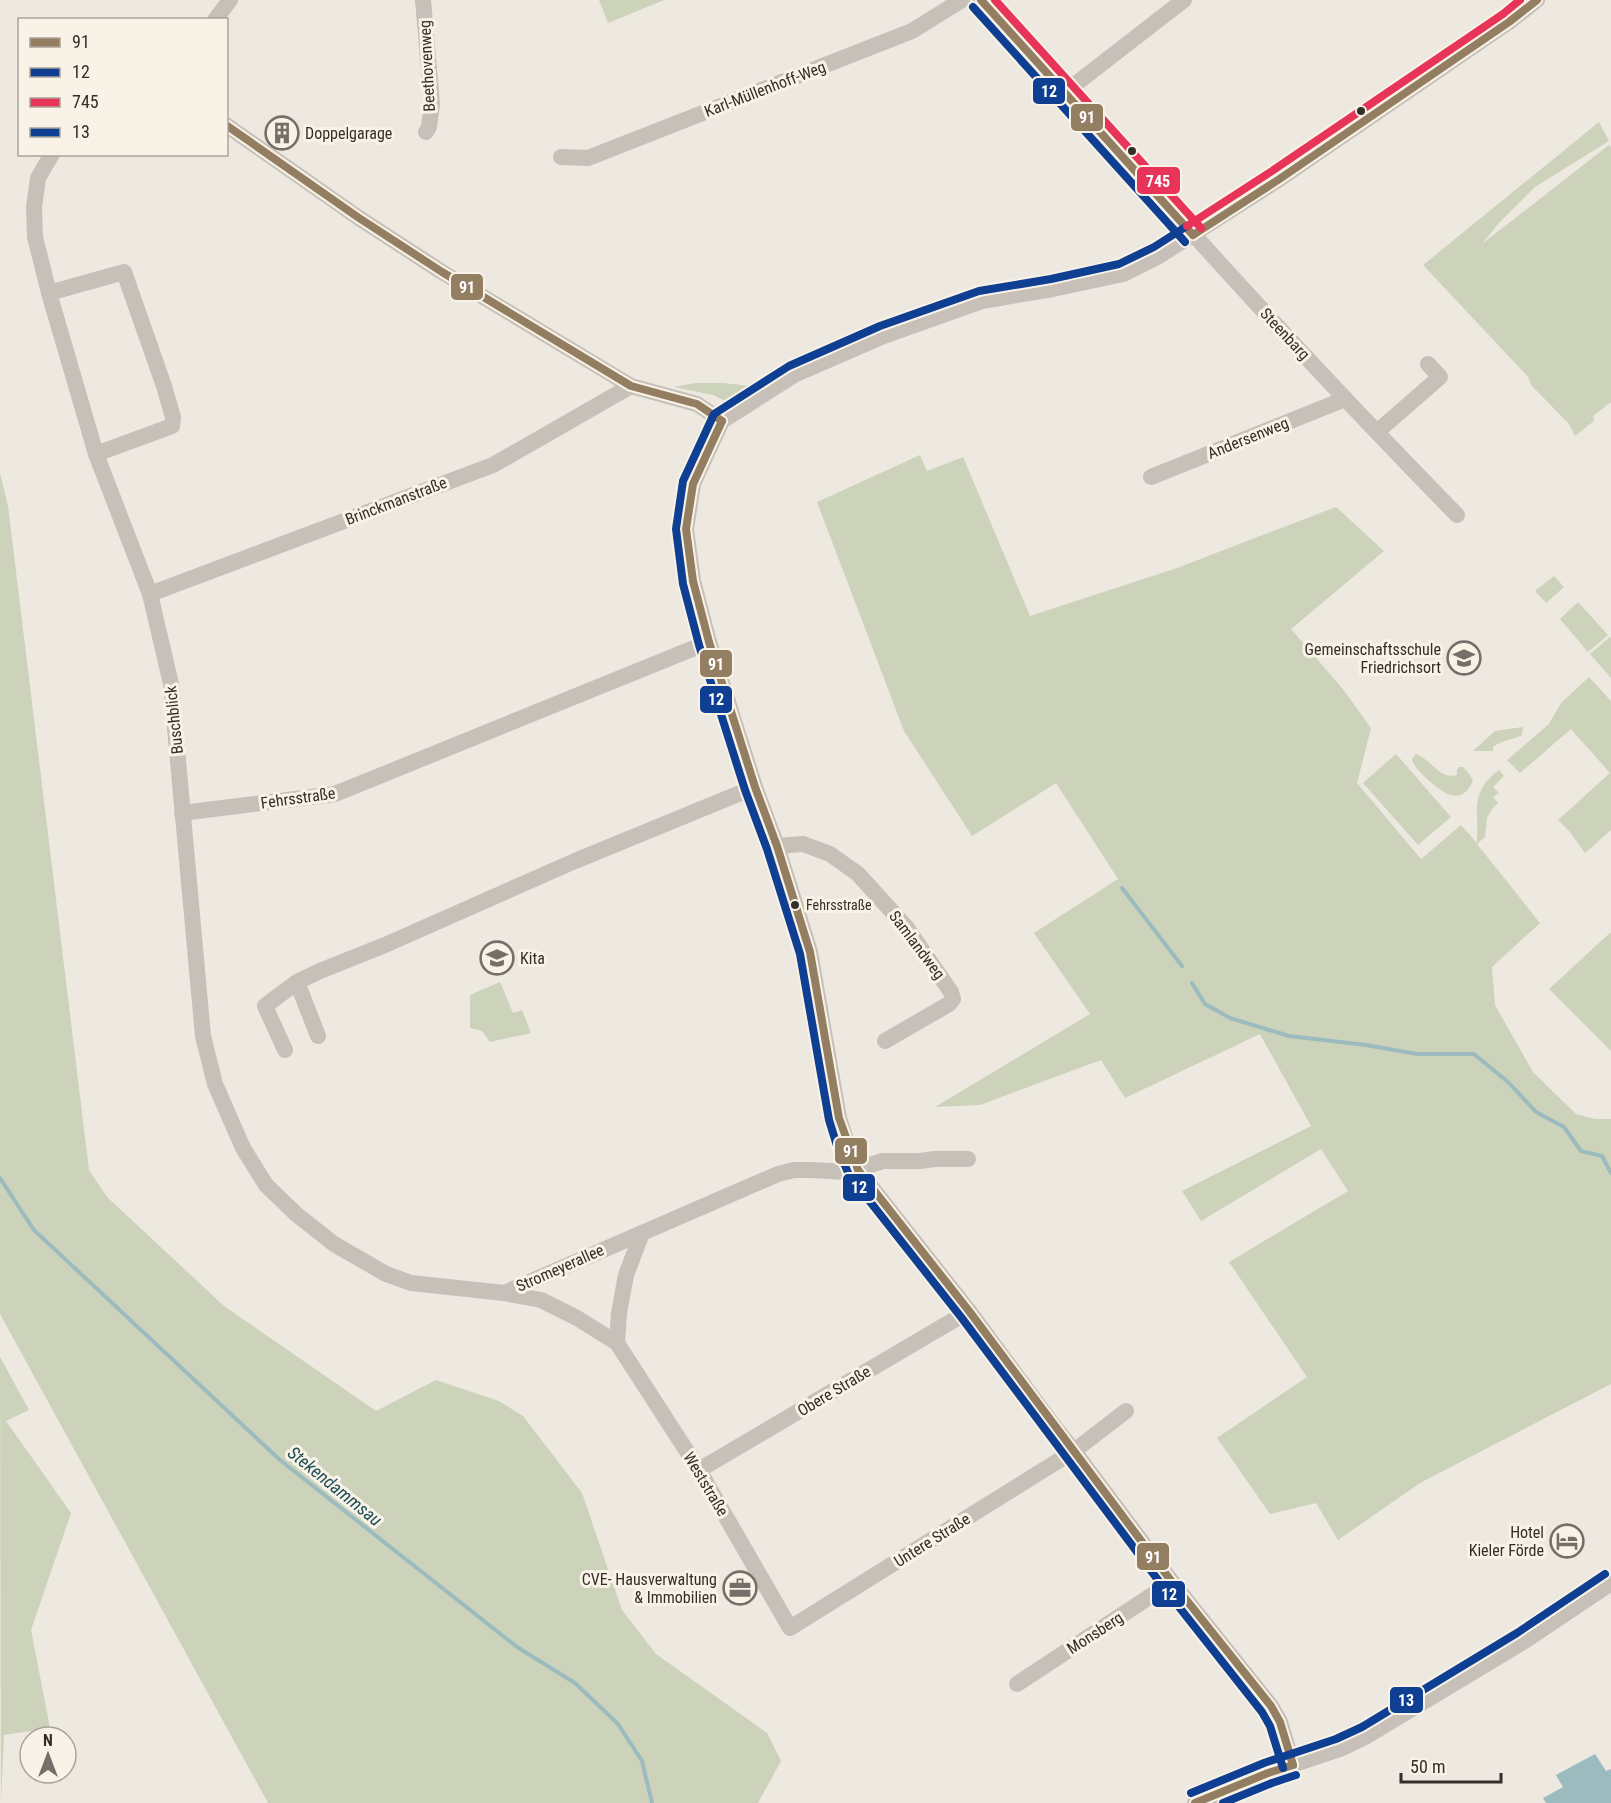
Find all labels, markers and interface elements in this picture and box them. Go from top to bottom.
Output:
legend [18,18,228,156]
street label: Beethovenweg [415,20,439,112]
text: 91 [72,31,90,52]
street label: Karl-Müllenhoff-Weg [702,57,828,121]
text: 12 [72,61,90,82]
line badge: 12 [1032,77,1066,105]
text: 12 [1041,82,1057,101]
text: 745 [72,91,99,112]
line badge: 91 [1070,103,1104,132]
unlabelled marker [1355,105,1367,117]
text: 91 [1079,108,1095,127]
building icon: Doppelgarage [264,115,300,151]
text: 13 [72,121,90,142]
place label: Doppelgarage [305,124,392,143]
unlabelled marker [1126,145,1138,157]
line badge: 745 [1136,166,1181,195]
text: 745 [1146,172,1170,191]
line badge: 91 [450,273,484,301]
text: 91 [459,278,475,297]
street label: Steenbarg [1256,304,1314,364]
street label: Andersenweg [1205,413,1291,463]
street label: Brinckmanstraße [343,473,449,529]
place label: Gemeinschaftsschule Friedrichsort [1305,640,1441,677]
school or university icon: Gemeinschaftsschule Friedrichsort [1446,640,1482,676]
line badge: 91 [699,649,733,678]
text: 91 [708,655,724,674]
street label: Buschblick [161,684,187,755]
line badge: 12 [699,685,733,714]
text: 12 [708,690,724,709]
street label: Fehrsstraße [260,783,336,813]
place label: Fehrsstraße [806,897,872,913]
marker: Fehrsstraße [789,899,801,911]
street label: Samlandweg [885,907,949,983]
school or university icon: Kita [479,940,515,976]
place label: Kita [520,949,545,968]
line badge: 91 [834,1137,868,1165]
text: 91 [843,1142,859,1161]
line badge: 12 [842,1173,876,1202]
text: 12 [851,1178,867,1197]
street label: Stromeyerallee [513,1240,607,1296]
street label: Obere Straße [794,1362,874,1420]
water label: Stekendammsau [284,1442,387,1531]
street label: Weststraße [679,1448,733,1520]
street label: Untere Straße [891,1509,973,1571]
place label: Hotel Kieler Förde [1469,1523,1544,1560]
hotel icon: Hotel Kieler Förde [1549,1523,1585,1559]
line badge: 91 [1136,1542,1170,1571]
text: 91 [1145,1548,1161,1567]
place label: CVE- Hausverwaltung & Immobilien [582,1570,717,1607]
office icon: CVE- Hausverwaltung & Immobilien [722,1570,758,1606]
line badge: 12 [1151,1580,1186,1608]
text: 12 [1161,1585,1177,1604]
street label: Monsberg [1063,1608,1127,1658]
line badge: 13 [1389,1686,1424,1714]
text: 13 [1398,1691,1414,1710]
north arrow [18,1725,78,1785]
text: N [43,1731,53,1750]
scale bar [1401,1746,1502,1784]
text: 50 m [1410,1756,1445,1777]

